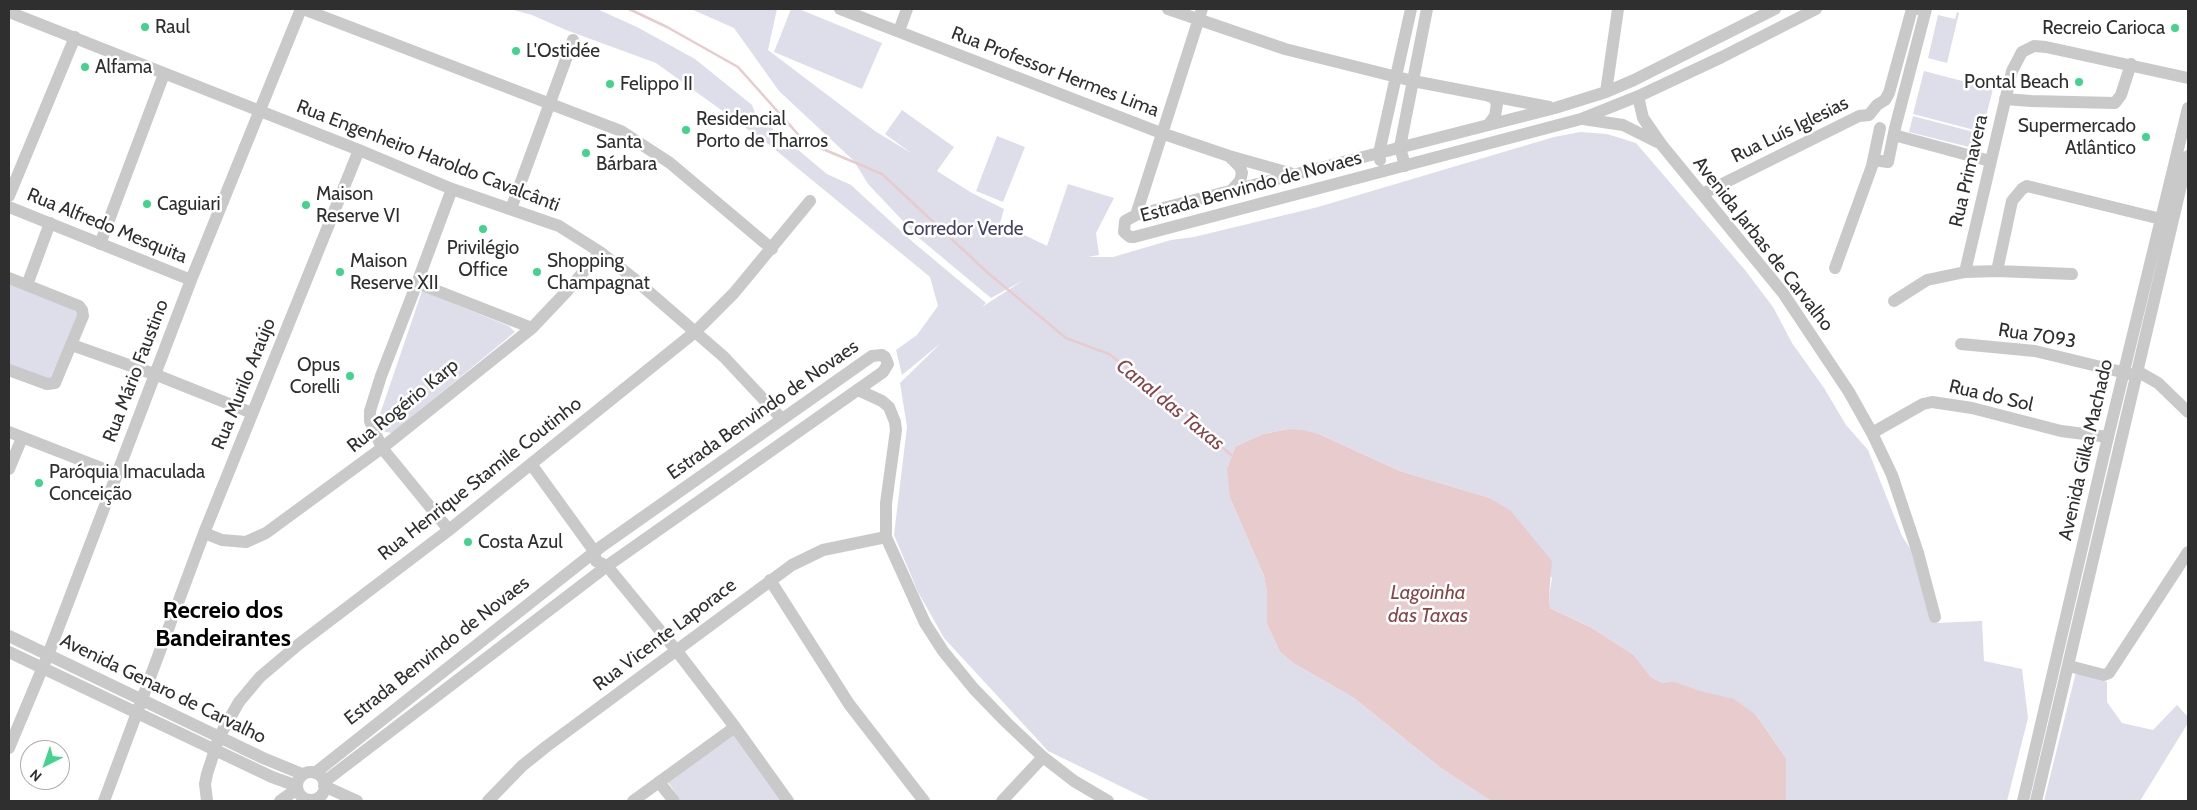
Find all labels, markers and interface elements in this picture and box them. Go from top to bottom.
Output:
place label: Raul [155,16,190,38]
place label: Recreio Carioca [2042,17,2165,39]
marker: Raul [139,21,151,33]
street label: Rua Professor Hermes Lima [948,22,1162,122]
marker: Recreio Carioca [2169,22,2181,34]
place label: L'Ostidée [526,40,600,62]
marker: L'Ostidée [510,45,522,57]
place label: Alfama [95,56,152,78]
marker: Alfama [79,61,91,73]
place label: Pontal Beach [1964,71,2069,93]
place label: Felippo II [620,73,693,95]
marker: Pontal Beach [2073,76,2085,88]
marker: Felippo II [604,78,616,90]
street label: Rua Luís Iglesias [1728,92,1852,168]
street label: Rua Engenheiro Haroldo Cavalcânti [293,95,563,217]
place label: Residencial Porto de Tharros [696,108,828,152]
street label: Rua Primavera [1945,113,1993,229]
place label: Supermercado Atlântico [2018,115,2136,159]
marker: Residencial Porto de Tharros [680,124,692,136]
place label: Santa Bárbara [596,131,657,175]
marker: Supermercado Atlântico [2140,131,2152,143]
street label: Estrada Benvindo de Novaes [1138,146,1364,228]
marker: Santa Bárbara [580,147,592,159]
street label: Avenida Jarbas de Carvalho [1688,152,1838,336]
street label: Rua Alfredo Mesquita [24,183,190,269]
place label: Maison Reserve VI [316,183,400,227]
place label: Caguiari [157,193,220,215]
marker: Caguiari [141,198,153,210]
marker: Maison Reserve VI [300,199,312,211]
park label: Corredor Verde [903,218,1023,240]
marker: Privilégio Office [477,223,489,235]
place label: Privilégio Office [447,237,519,281]
place label: Maison Reserve XII [350,250,439,294]
place label: Shopping Champagnat [547,250,650,294]
marker: Maison Reserve XII [334,266,346,278]
marker: Shopping Champagnat [531,266,543,278]
street label: Rua Mário Faustino [98,296,174,446]
street label: Rua Murilo Araújo [207,315,281,453]
street label: Rua 7093 [1997,319,2077,353]
street label: Estrada Benvindo de Novaes [663,335,863,485]
place label: Opus Corelli [290,354,340,398]
street label: Rua Rogério Karp [343,354,463,458]
water label: Canal das Taxas [1111,354,1229,456]
street label: Avenida Gilka Machado [2054,357,2118,543]
marker: Opus Corelli [344,370,356,382]
street label: Rua do Sol [1947,375,2035,417]
street label: Rua Henrique Stamile Coutinho [374,393,586,565]
place label: Paróquia Imaculada Conceição [49,461,205,505]
marker: Paróquia Imaculada Conceição [33,477,45,489]
place label: Costa Azul [478,531,563,553]
marker: Costa Azul [462,536,474,548]
street label: Estrada Benvindo de Novaes [340,572,534,730]
street label: Rua Vicente Laporace [589,574,741,696]
water label: Lagoinha das Taxas [1388,581,1468,628]
district label: Recreio dos Bandeirantes [155,597,291,653]
street label: Avenida Genaro de Carvalho [56,629,270,749]
north arrow [20,740,70,790]
text: N [26,766,45,786]

